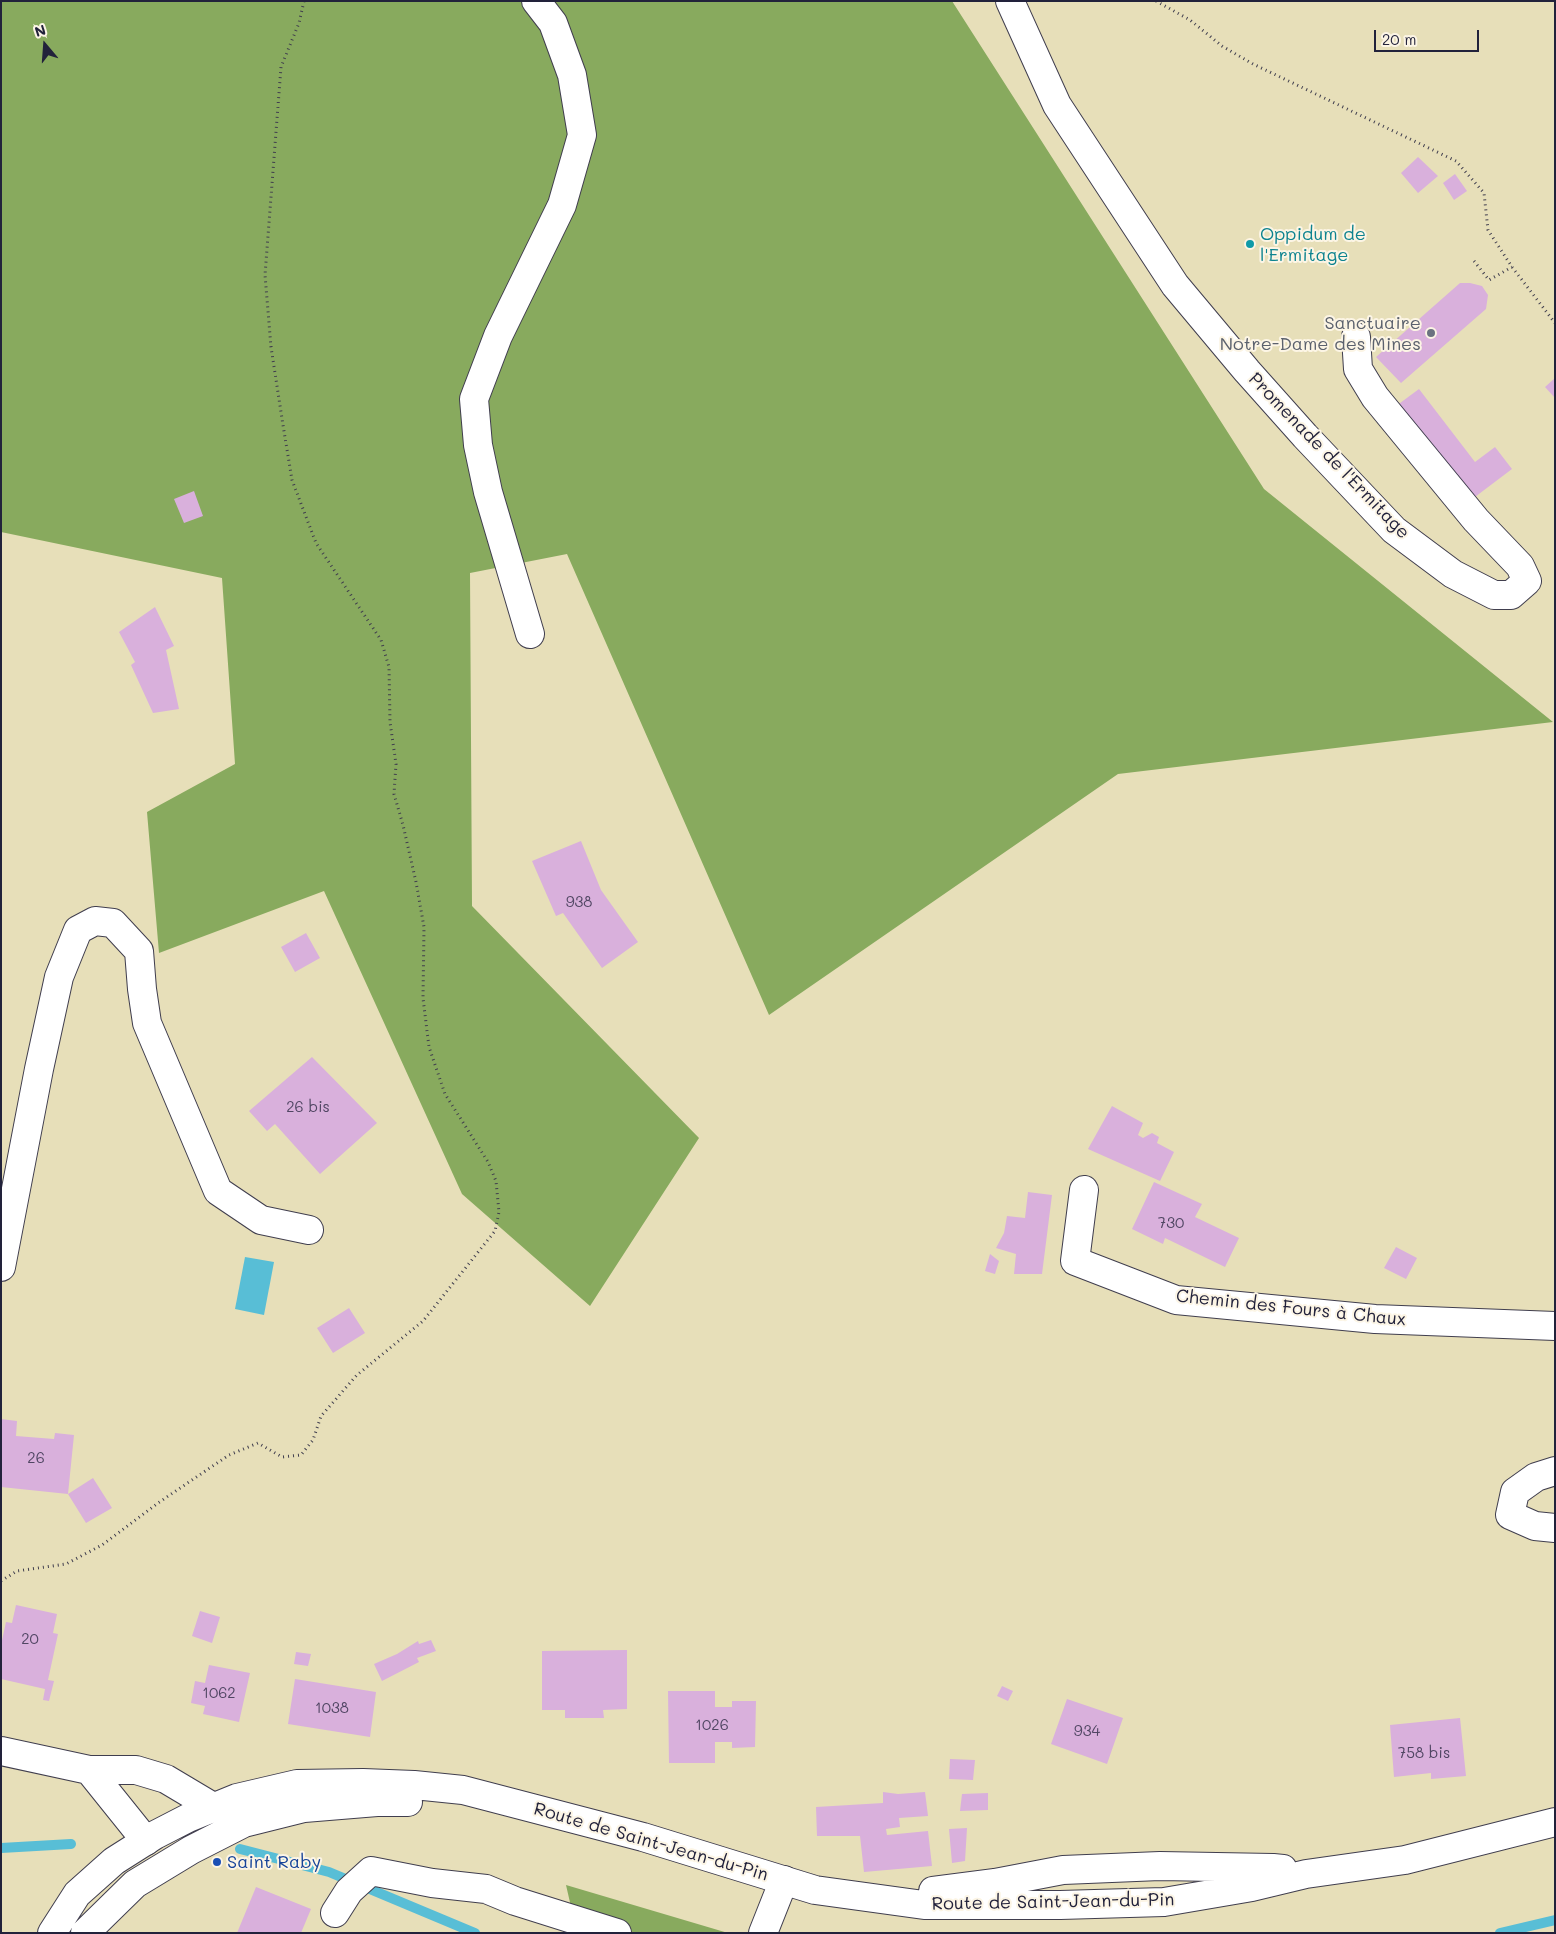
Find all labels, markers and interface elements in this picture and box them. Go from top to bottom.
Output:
north arrow [20,20,70,70]
text: N [32,20,48,41]
scale bar [1376,20,1481,52]
text: 20 m [1382,29,1416,49]
place label: Oppidum de l'Ermitage [1260,223,1366,266]
marker: Oppidum de l'Ermitage [1244,238,1256,250]
place label: Sanctuaire Notre-Dame des Mines [1220,312,1421,354]
marker: Sanctuaire Notre-Dame des Mines [1425,327,1437,339]
street label: Promenade de l'Ermitage [1244,368,1414,544]
house number: 938 [566,893,592,911]
house number: 26 bis [286,1098,330,1116]
house number: 730 [1158,1214,1184,1232]
street label: Chemin des Fours à Chaux [1175,1285,1407,1331]
house number: 26 [27,1449,45,1467]
house number: 20 [21,1630,39,1648]
house number: 1062 [202,1684,236,1702]
house number: 1038 [315,1699,349,1717]
house number: 1026 [695,1716,729,1734]
house number: 934 [1074,1722,1100,1740]
house number: 758 bis [1398,1744,1450,1762]
street label: Route de Saint-Jean-du-Pin [531,1798,771,1886]
place label: Saint Raby [227,1851,321,1873]
marker: Saint Raby [211,1856,223,1868]
street label: Route de Saint-Jean-du-Pin [931,1889,1175,1915]

